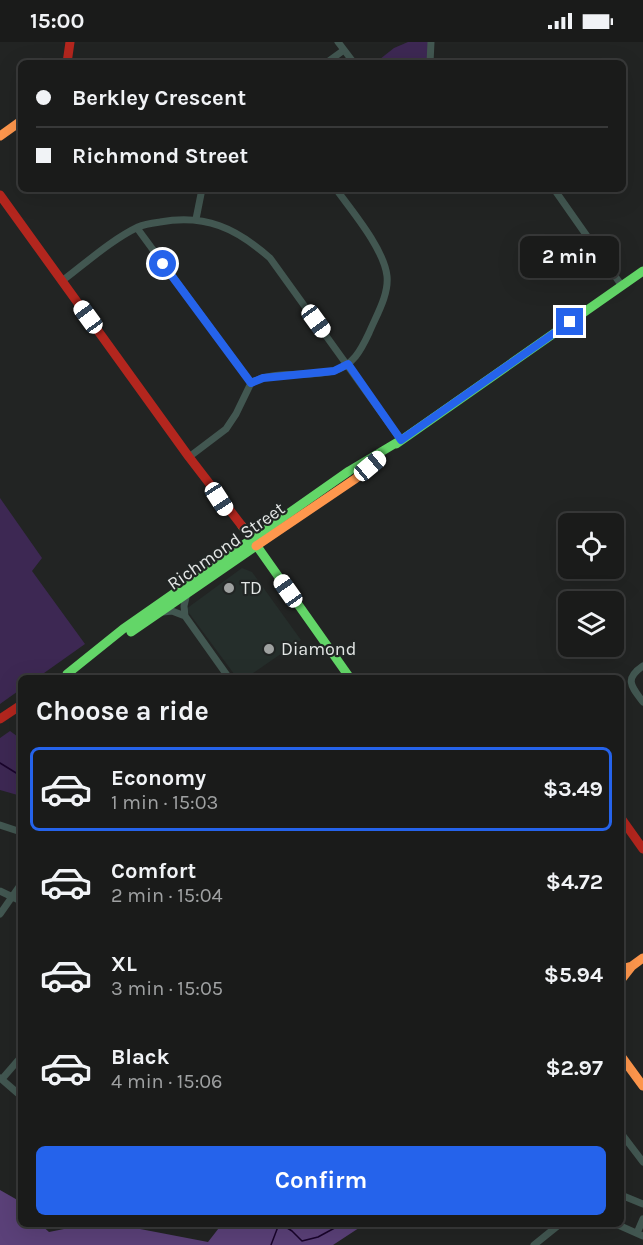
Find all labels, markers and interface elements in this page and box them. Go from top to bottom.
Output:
text: 15:00 [30,8,84,34]
text: Berkley Crescent [72,85,246,111]
text: Richmond Street [72,143,248,169]
callout: 2 min [520,235,620,277]
text: 2 min [542,245,597,268]
route start [149,250,176,277]
car [70,297,106,337]
car [298,301,334,341]
route end [556,308,583,335]
car [350,448,390,484]
car [202,479,236,519]
street label: Richmond Street [163,497,289,595]
map controls [558,513,624,657]
button: locate [558,513,624,579]
car [270,571,306,611]
place label: TD [241,577,262,599]
marker: TD [222,581,236,595]
button: layers [558,591,624,657]
place label: Diamond [281,638,356,660]
marker: Diamond [262,642,276,656]
text: Choose a ride [36,695,209,727]
icon: car [39,762,93,816]
text: Economy [111,765,206,791]
text: $3.49 [543,776,603,802]
text: 1 min · 15:03 [111,791,218,814]
icon: car [39,855,93,909]
text: Comfort [111,858,196,884]
text: $4.72 [546,869,603,895]
text: 2 min · 15:04 [111,884,223,907]
icon: car [39,948,93,1002]
text: XL [111,951,137,977]
text: $5.94 [544,962,603,988]
text: 3 min · 15:05 [111,977,223,1000]
icon: car [39,1041,93,1095]
text: Black [111,1044,170,1070]
text: $2.97 [545,1055,603,1081]
text: 4 min · 15:06 [111,1070,223,1093]
button: Confirm [36,1146,606,1215]

